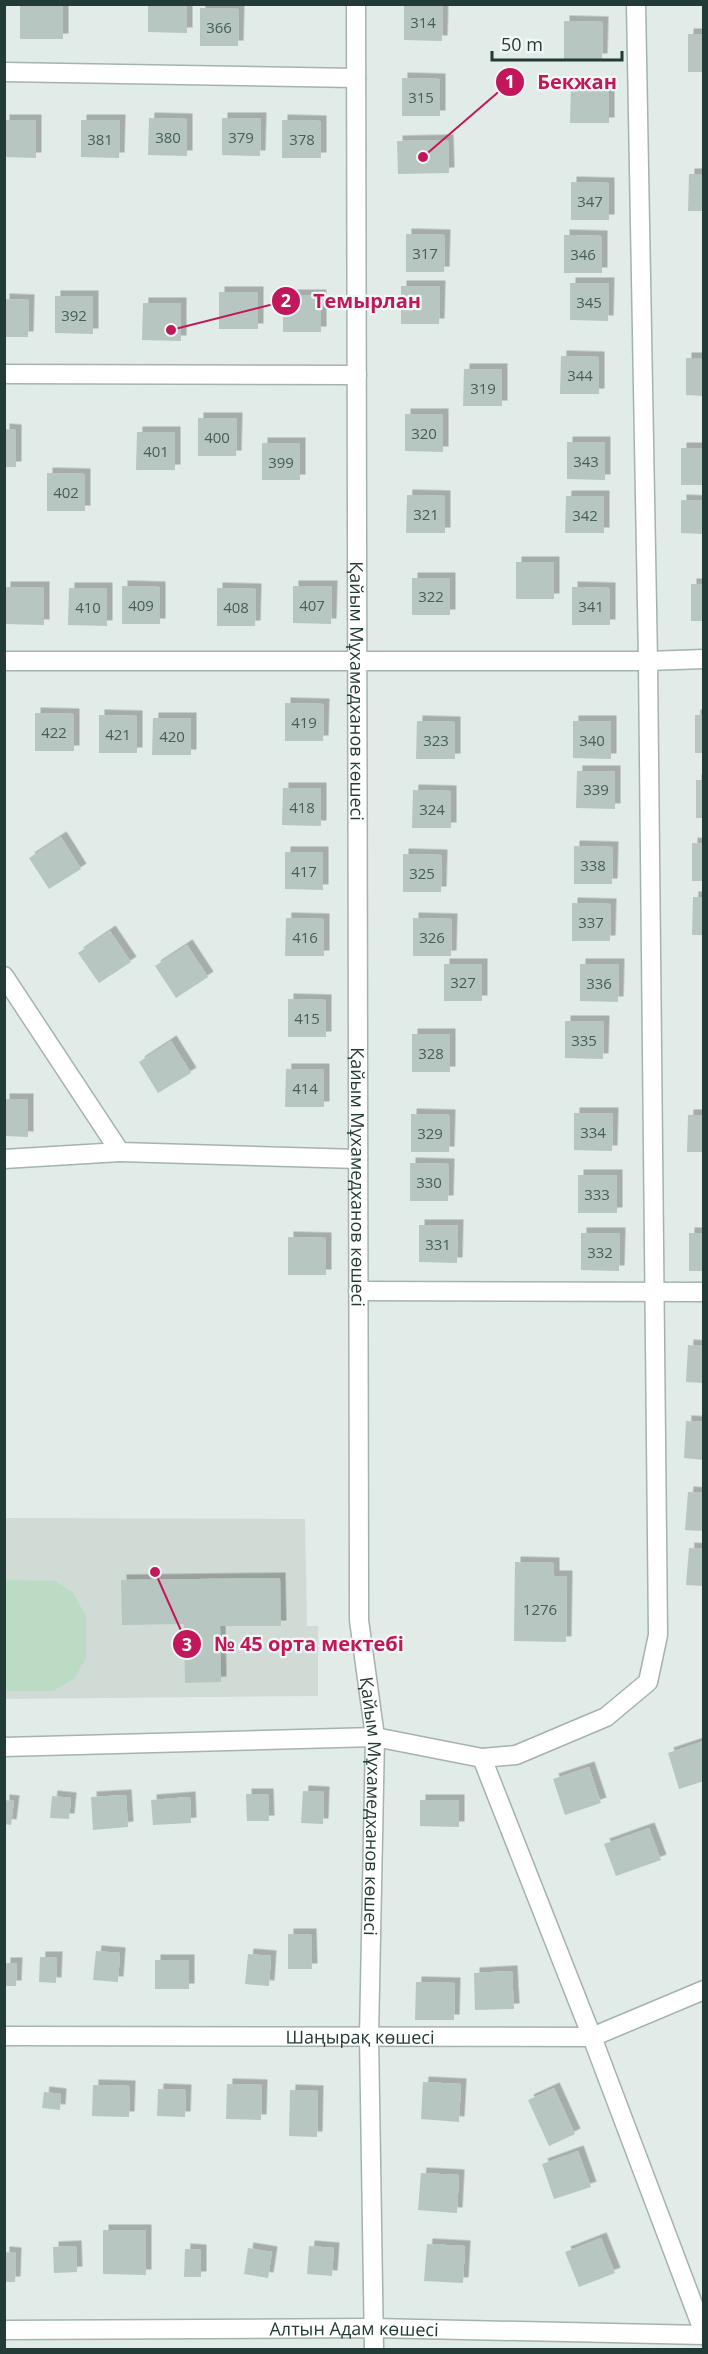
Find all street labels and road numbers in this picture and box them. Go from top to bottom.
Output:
street label: Қайым Мұхамедханов көшесі [345,561,370,821]
street label: Қайым Мұхамедханов көшесі [346,1047,370,1307]
street label: Қайым Мұхамедханов көшесі [355,1675,387,1936]
street label: Шаңырақ көшесі [285,2024,435,2049]
street label: Алтын Адам көшесі [269,2316,439,2341]

